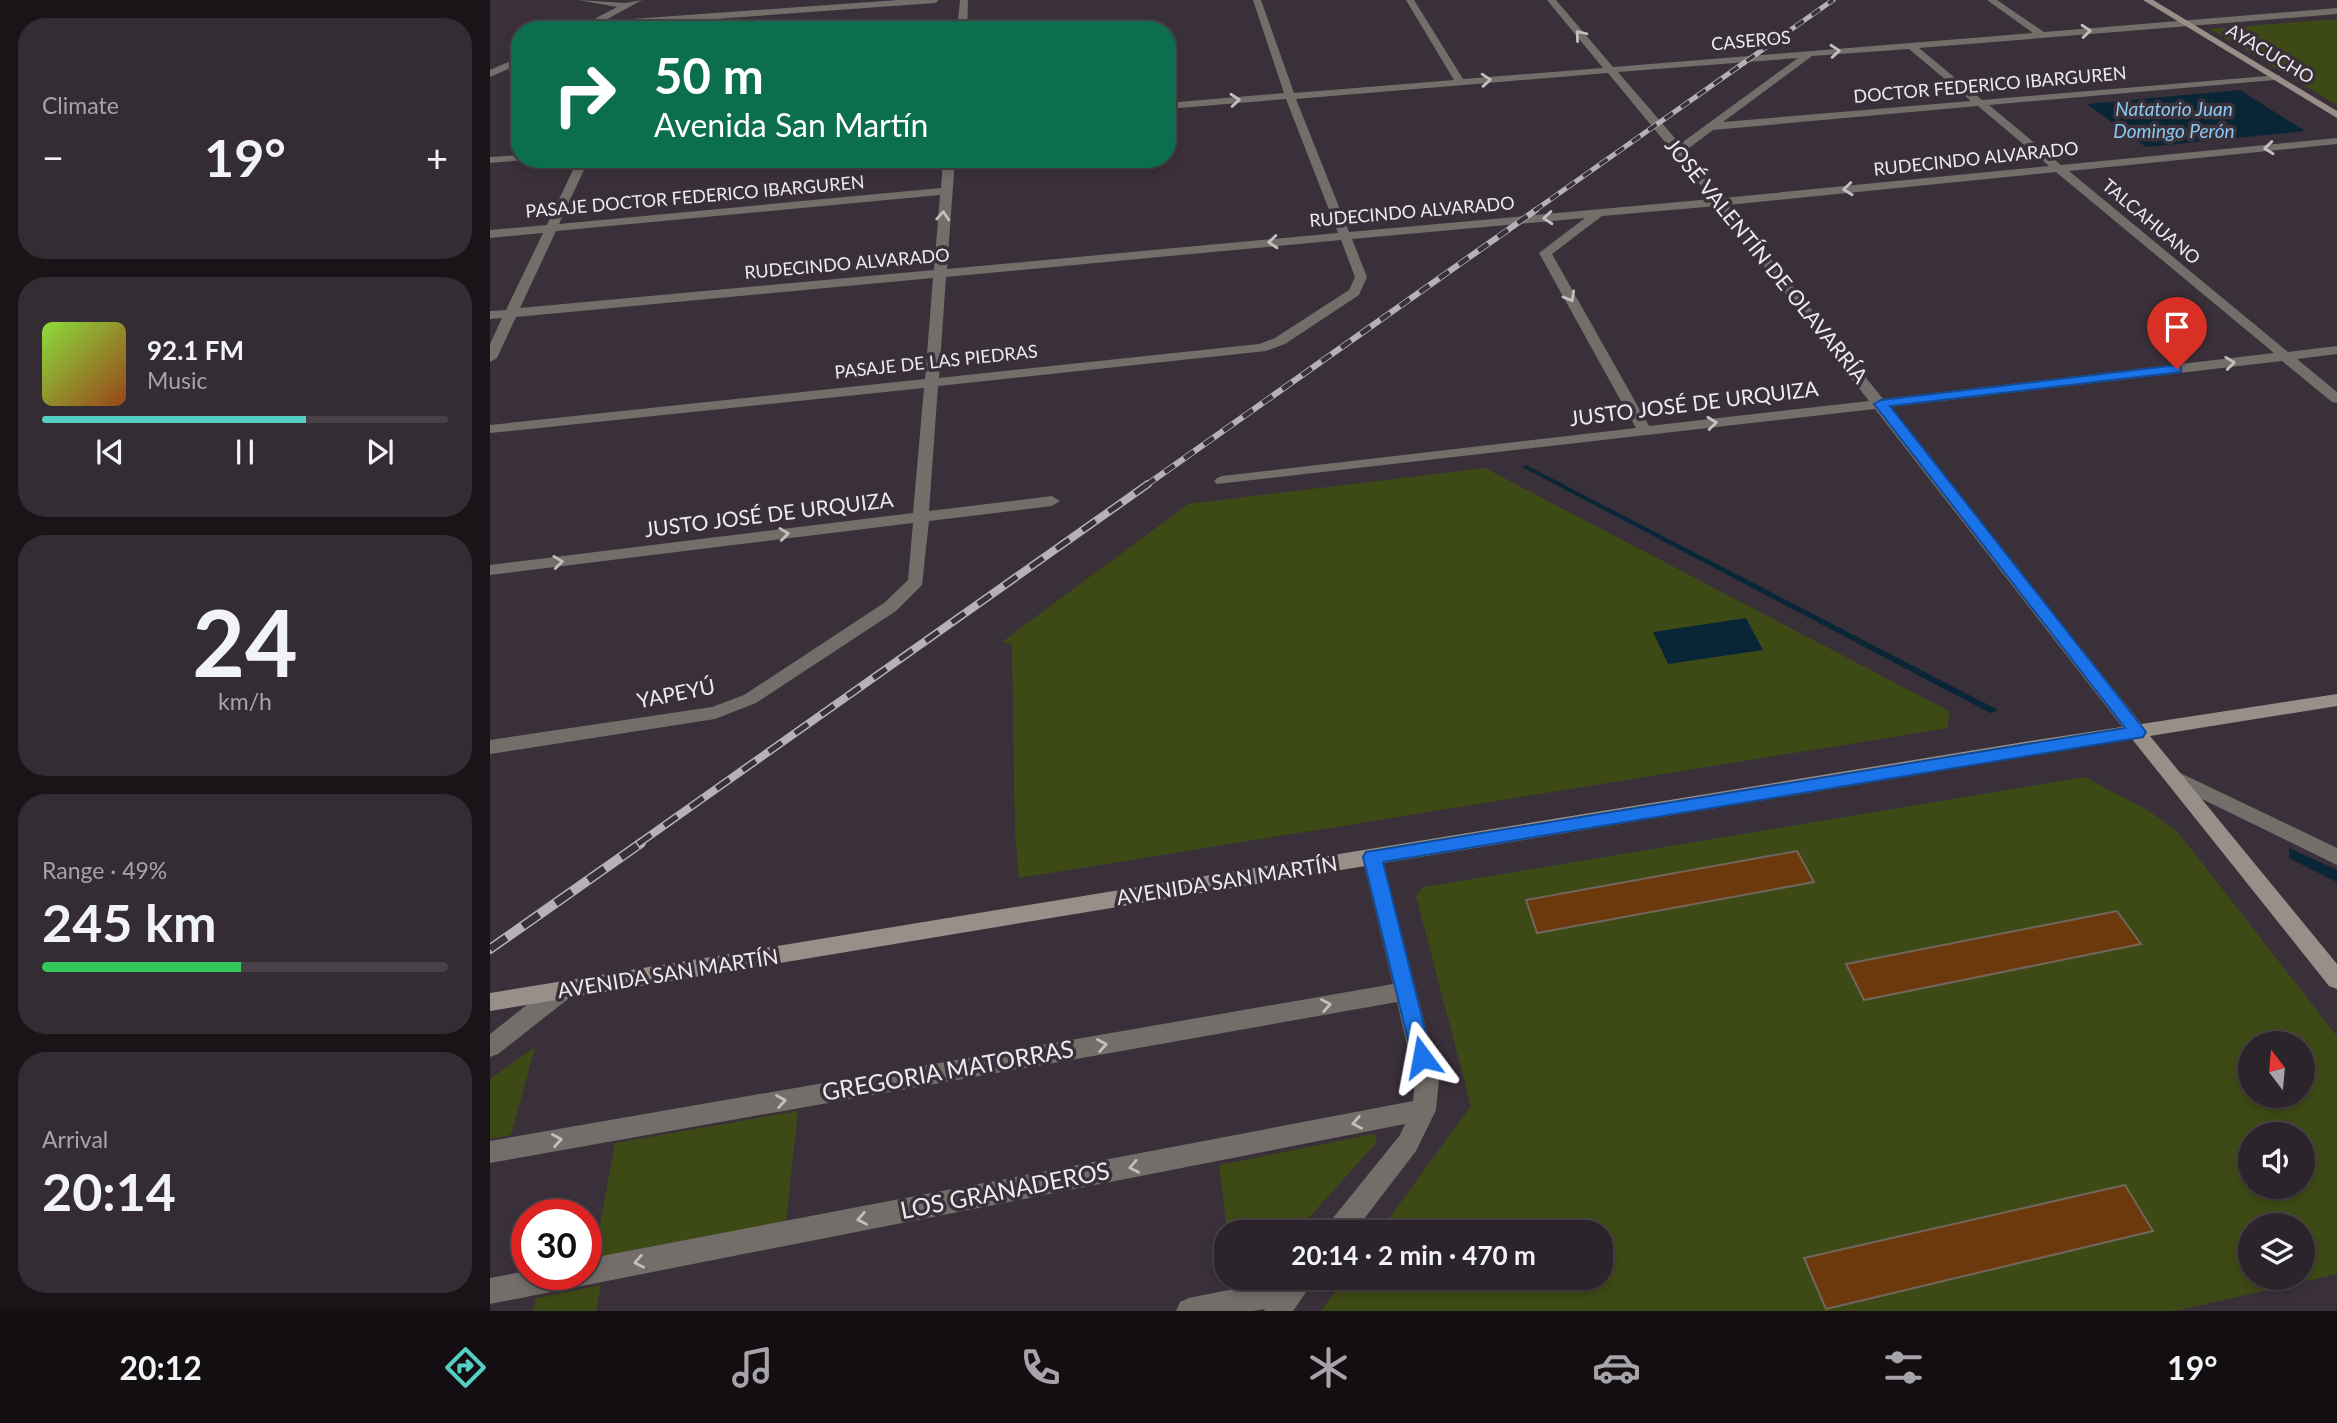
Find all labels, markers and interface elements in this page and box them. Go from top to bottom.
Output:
street label: AYACUCHO [2223,18,2318,88]
one-way arrow [2081,24,2092,39]
street label: CASEROS [1710,26,1792,54]
one-way arrow [1576,30,1588,43]
one-way arrow [1830,44,1841,59]
text: 50 m [654,46,764,104]
icon: right [539,49,630,140]
street label: DOCTOR FEDERICO IBARGUREN [1853,61,2127,107]
one-way arrow [1481,73,1492,88]
text: Climate [42,91,119,119]
one-way arrow [1230,93,1241,108]
water label: Natatorio Juan Domingo Perón [2113,97,2235,142]
text: Avenida San Martín [654,105,928,144]
text: 19° [204,126,286,188]
street label: JOSÉ VALENTÍN DE OLAVARRÍA [1661,133,1874,388]
text: − [42,134,64,180]
text: + [426,134,448,180]
street label: RUDECINDO ALVARADO [1872,136,2079,180]
one-way arrow [2263,140,2274,155]
street label: PASAJE DOCTOR FEDERICO IBARGUREN [524,170,865,222]
street label: TALCAHUANO [2098,174,2205,269]
one-way arrow [1842,181,1853,196]
street label: RUDECINDO ALVARADO [1308,191,1515,231]
one-way arrow [935,210,950,221]
one-way arrow [1542,210,1554,225]
one-way arrow [1267,234,1278,249]
street label: RUDECINDO ALVARADO [743,243,950,283]
one-way arrow [1562,290,1575,302]
pin [2147,297,2207,369]
icon: arrive [2158,308,2196,346]
text: 92.1 FM [147,334,244,366]
street label: PASAJE DE LAS PIEDRAS [833,339,1039,383]
one-way arrow [2224,355,2236,370]
text: Music [147,366,207,394]
street label: JUSTO JOSÉ DE URQUIZA [1568,375,1820,430]
one-way arrow [1706,415,1718,430]
icon: previous [91,433,129,471]
icon: pause [226,433,264,471]
icon: next [361,433,399,471]
street label: JUSTO JOSÉ DE URQUIZA [643,486,895,541]
one-way arrow [778,527,789,542]
one-way arrow [552,554,564,569]
text: 24 [192,587,298,696]
street label: YAPEYÚ [634,673,717,712]
text: km/h [218,687,272,715]
street label: AVENIDA SAN MARTÍN [1115,850,1339,909]
text: Range · 49% [42,856,167,884]
text: 245 km [42,891,216,953]
street label: AVENIDA SAN MARTÍN [556,943,780,1002]
one-way arrow [1320,998,1332,1013]
position arrow [1385,1020,1459,1094]
north arrow [2238,1031,2315,1108]
map controls [2238,1031,2315,1290]
street label: GREGORIA MATORRAS [820,1033,1076,1106]
one-way arrow [1096,1038,1108,1053]
one-way arrow [775,1094,787,1109]
one-way arrow [1351,1115,1363,1130]
button: sound [2238,1122,2315,1199]
text: Arrival [42,1125,108,1153]
one-way arrow [551,1133,563,1148]
street label: LOS GRANADEROS [898,1155,1112,1224]
one-way arrow [1128,1158,1140,1173]
text: 20:14 [42,1160,176,1222]
speed limit sign: 30 [511,1199,602,1290]
one-way arrow [856,1211,868,1226]
button: layers [2238,1213,2315,1290]
text: 20:14 · 2 min · 470 m [1291,1239,1536,1271]
one-way arrow [633,1254,645,1269]
icon: directions [441,1343,490,1392]
icon: music [728,1343,777,1392]
icon: phone [1016,1343,1065,1392]
icon: climate [1304,1343,1353,1392]
icon: car [1592,1343,1641,1392]
icon: filters [1879,1343,1928,1392]
text: 20:12 [119,1348,202,1387]
text: 19° [2167,1348,2218,1387]

